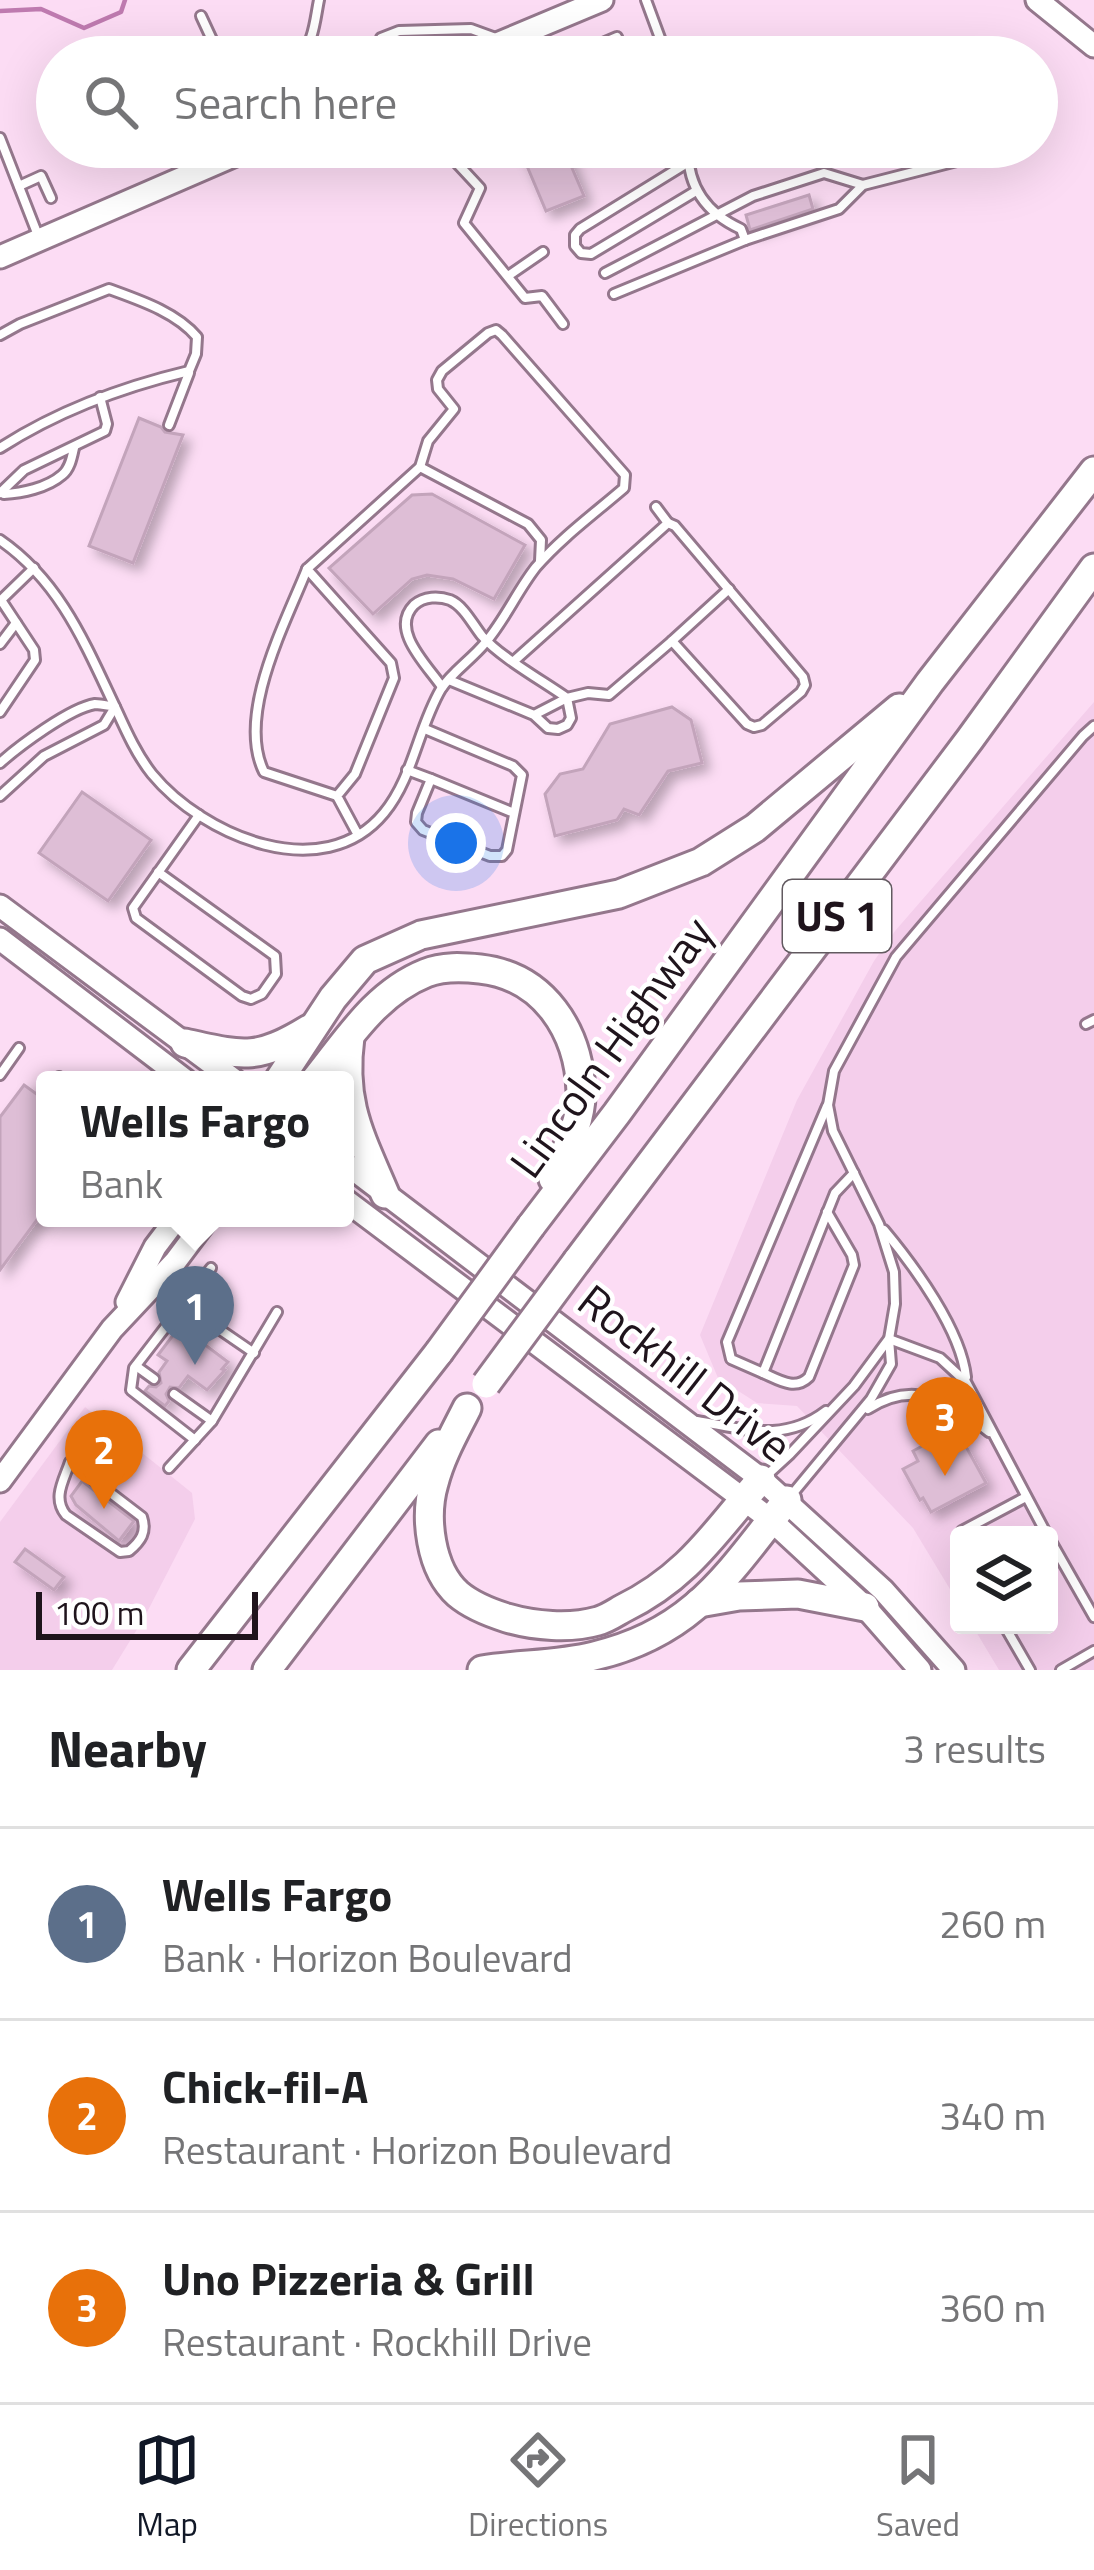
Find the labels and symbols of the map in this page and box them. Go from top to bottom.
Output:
your location [426,813,486,873]
road number: US 1 [783,880,891,952]
street label: Lincoln Highway [492,902,728,1191]
pin: 1 [156,1266,234,1365]
street label: Rockhill Drive [564,1267,807,1478]
pin: 3 [906,1377,984,1476]
pin: 2 [65,1410,143,1509]
scale bar [36,1586,258,1639]

